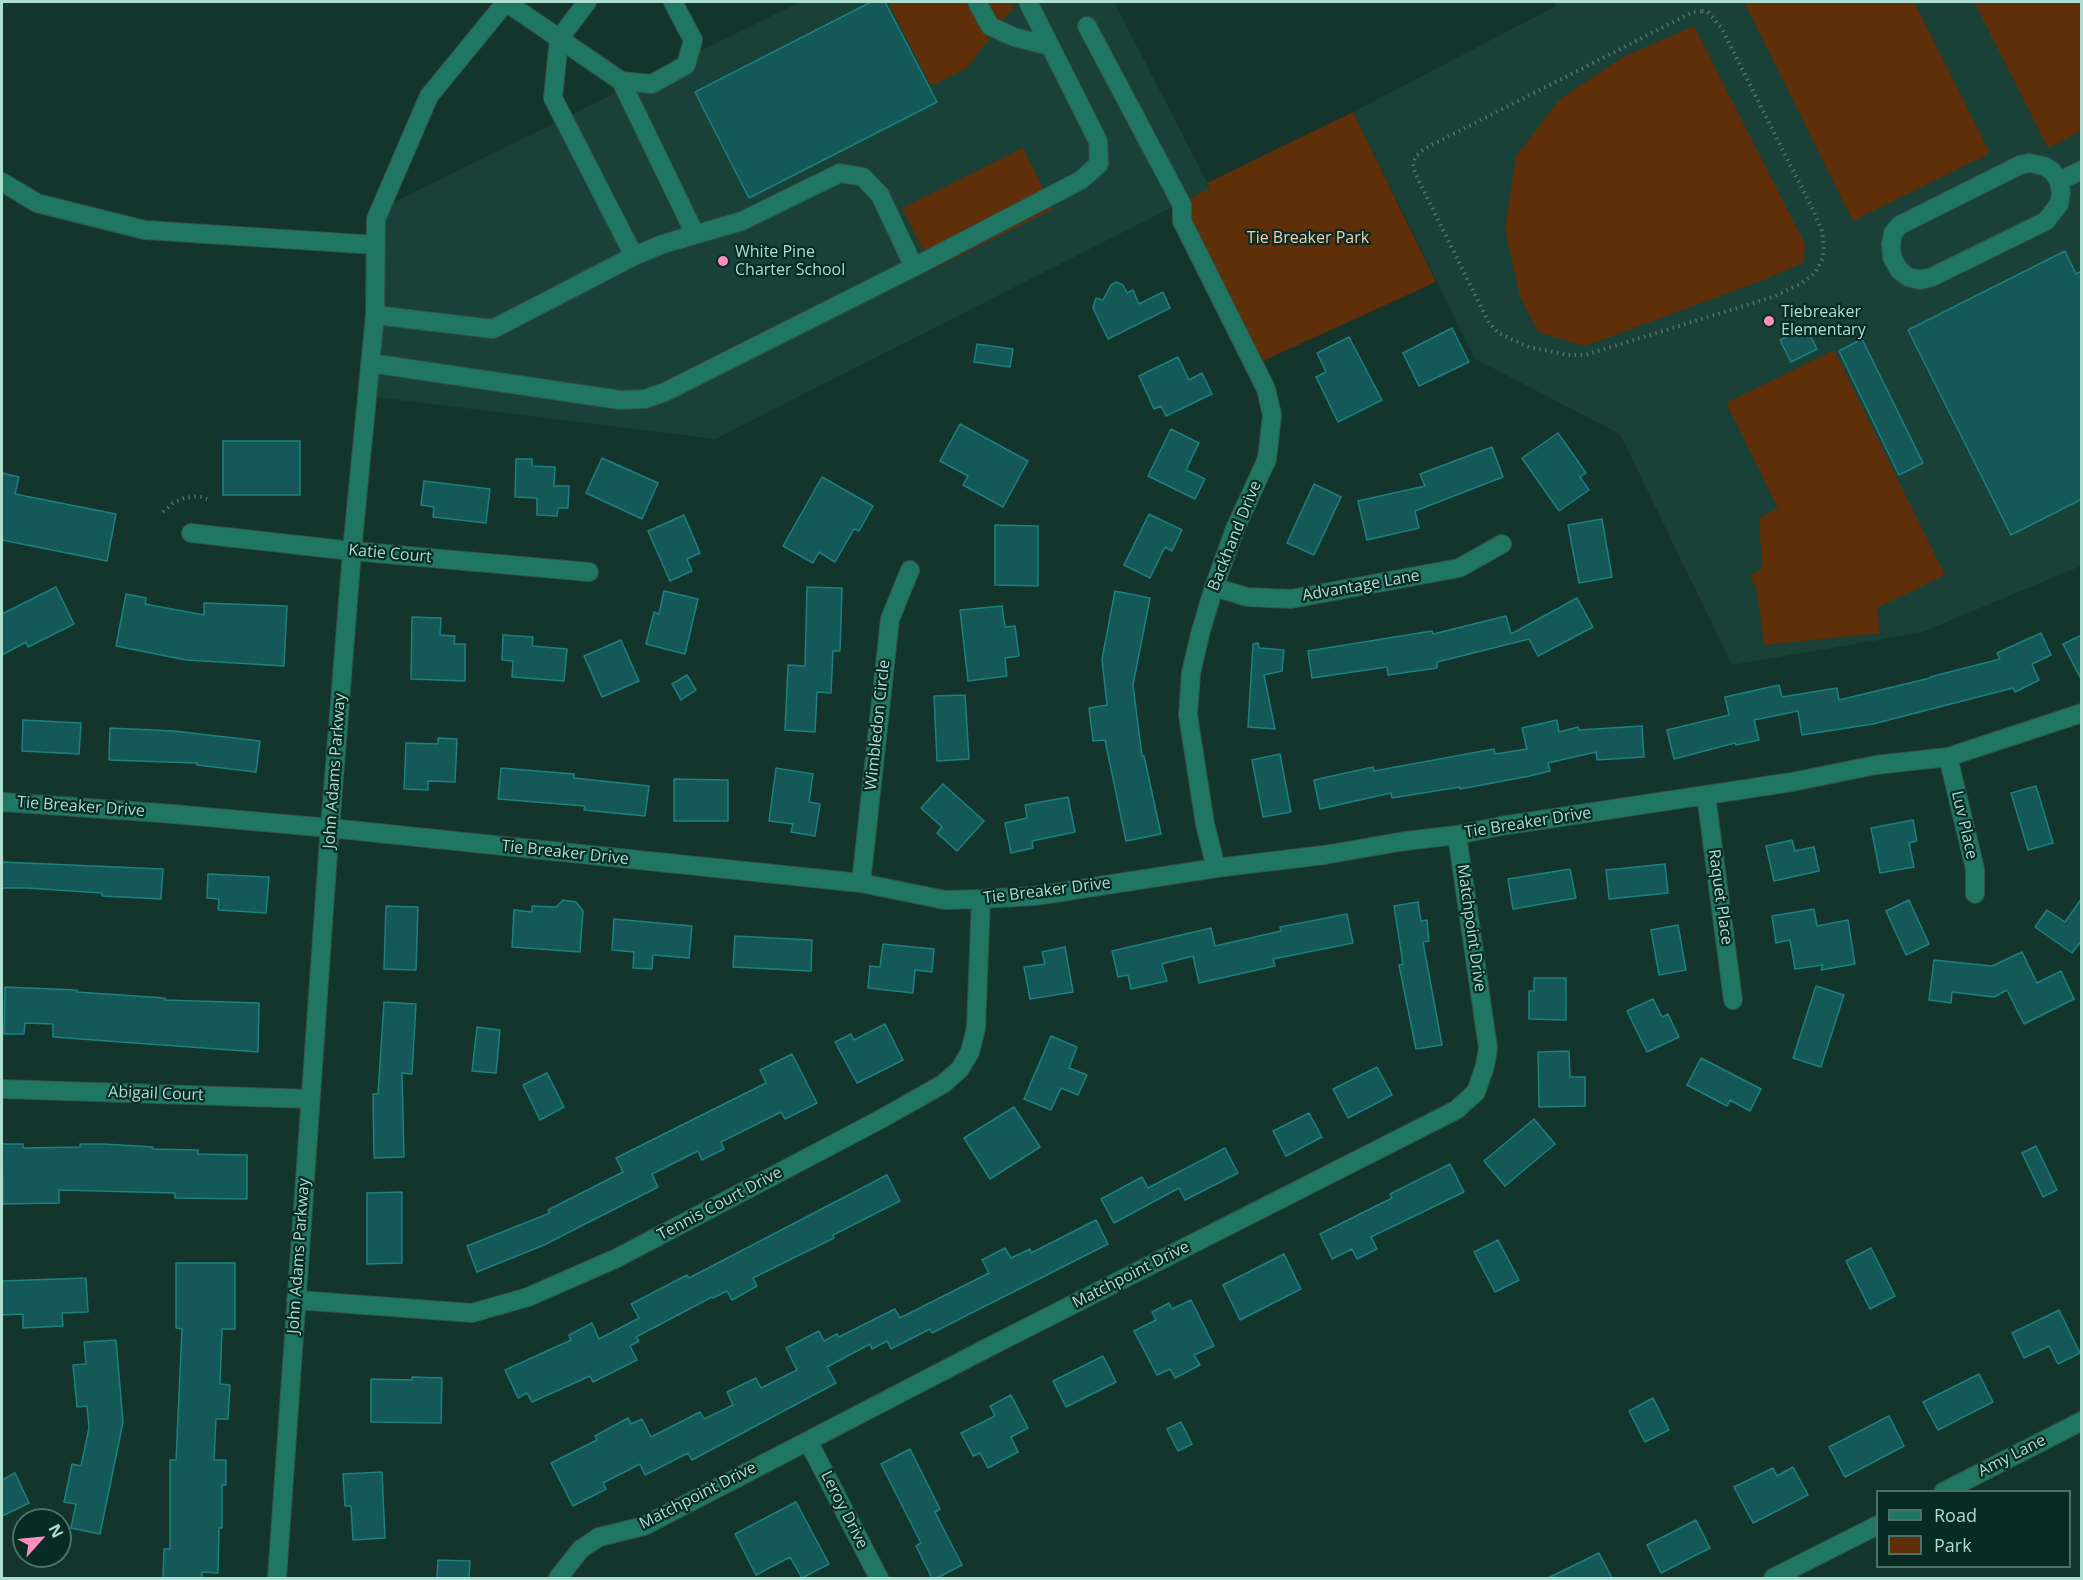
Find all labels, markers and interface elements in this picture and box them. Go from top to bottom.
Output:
park label: Tie Breaker Park [1247,228,1369,248]
place label: White Pine Charter School [735,242,845,280]
marker: White Pine Charter School [716,254,730,268]
place label: Tiebreaker Elementary [1781,302,1866,340]
marker: Tiebreaker Elementary [1762,314,1776,328]
street label: Backhand Drive [1204,478,1266,594]
street label: Katie Court [348,541,432,567]
street label: Advantage Lane [1301,566,1421,606]
street label: Wimbledon Circle [862,659,894,791]
street label: John Adams Parkway [320,693,350,849]
street label: Luv Place [1947,789,1981,861]
street label: Tie Breaker Drive [16,793,146,821]
street label: Tie Breaker Drive [1463,804,1593,842]
street label: Tie Breaker Drive [500,837,630,869]
street label: Raquet Place [1704,848,1736,946]
street label: Matchpoint Drive [1453,863,1489,993]
street label: Tie Breaker Drive [982,874,1112,908]
street label: Abigail Court [108,1083,204,1105]
street label: Tennis Court Drive [654,1163,786,1245]
street label: John Adams Parkway [284,1178,314,1334]
street label: Matchpoint Drive [1069,1237,1193,1313]
street label: Amy Lane [1975,1431,2049,1481]
street label: Matchpoint Drive [636,1458,760,1534]
street label: Leroy Drive [816,1468,872,1552]
legend [1876,1490,2071,1568]
text: Road [1934,1503,1977,1527]
north arrow [12,1508,72,1568]
text: N [43,1520,69,1542]
text: Park [1934,1533,1972,1557]

